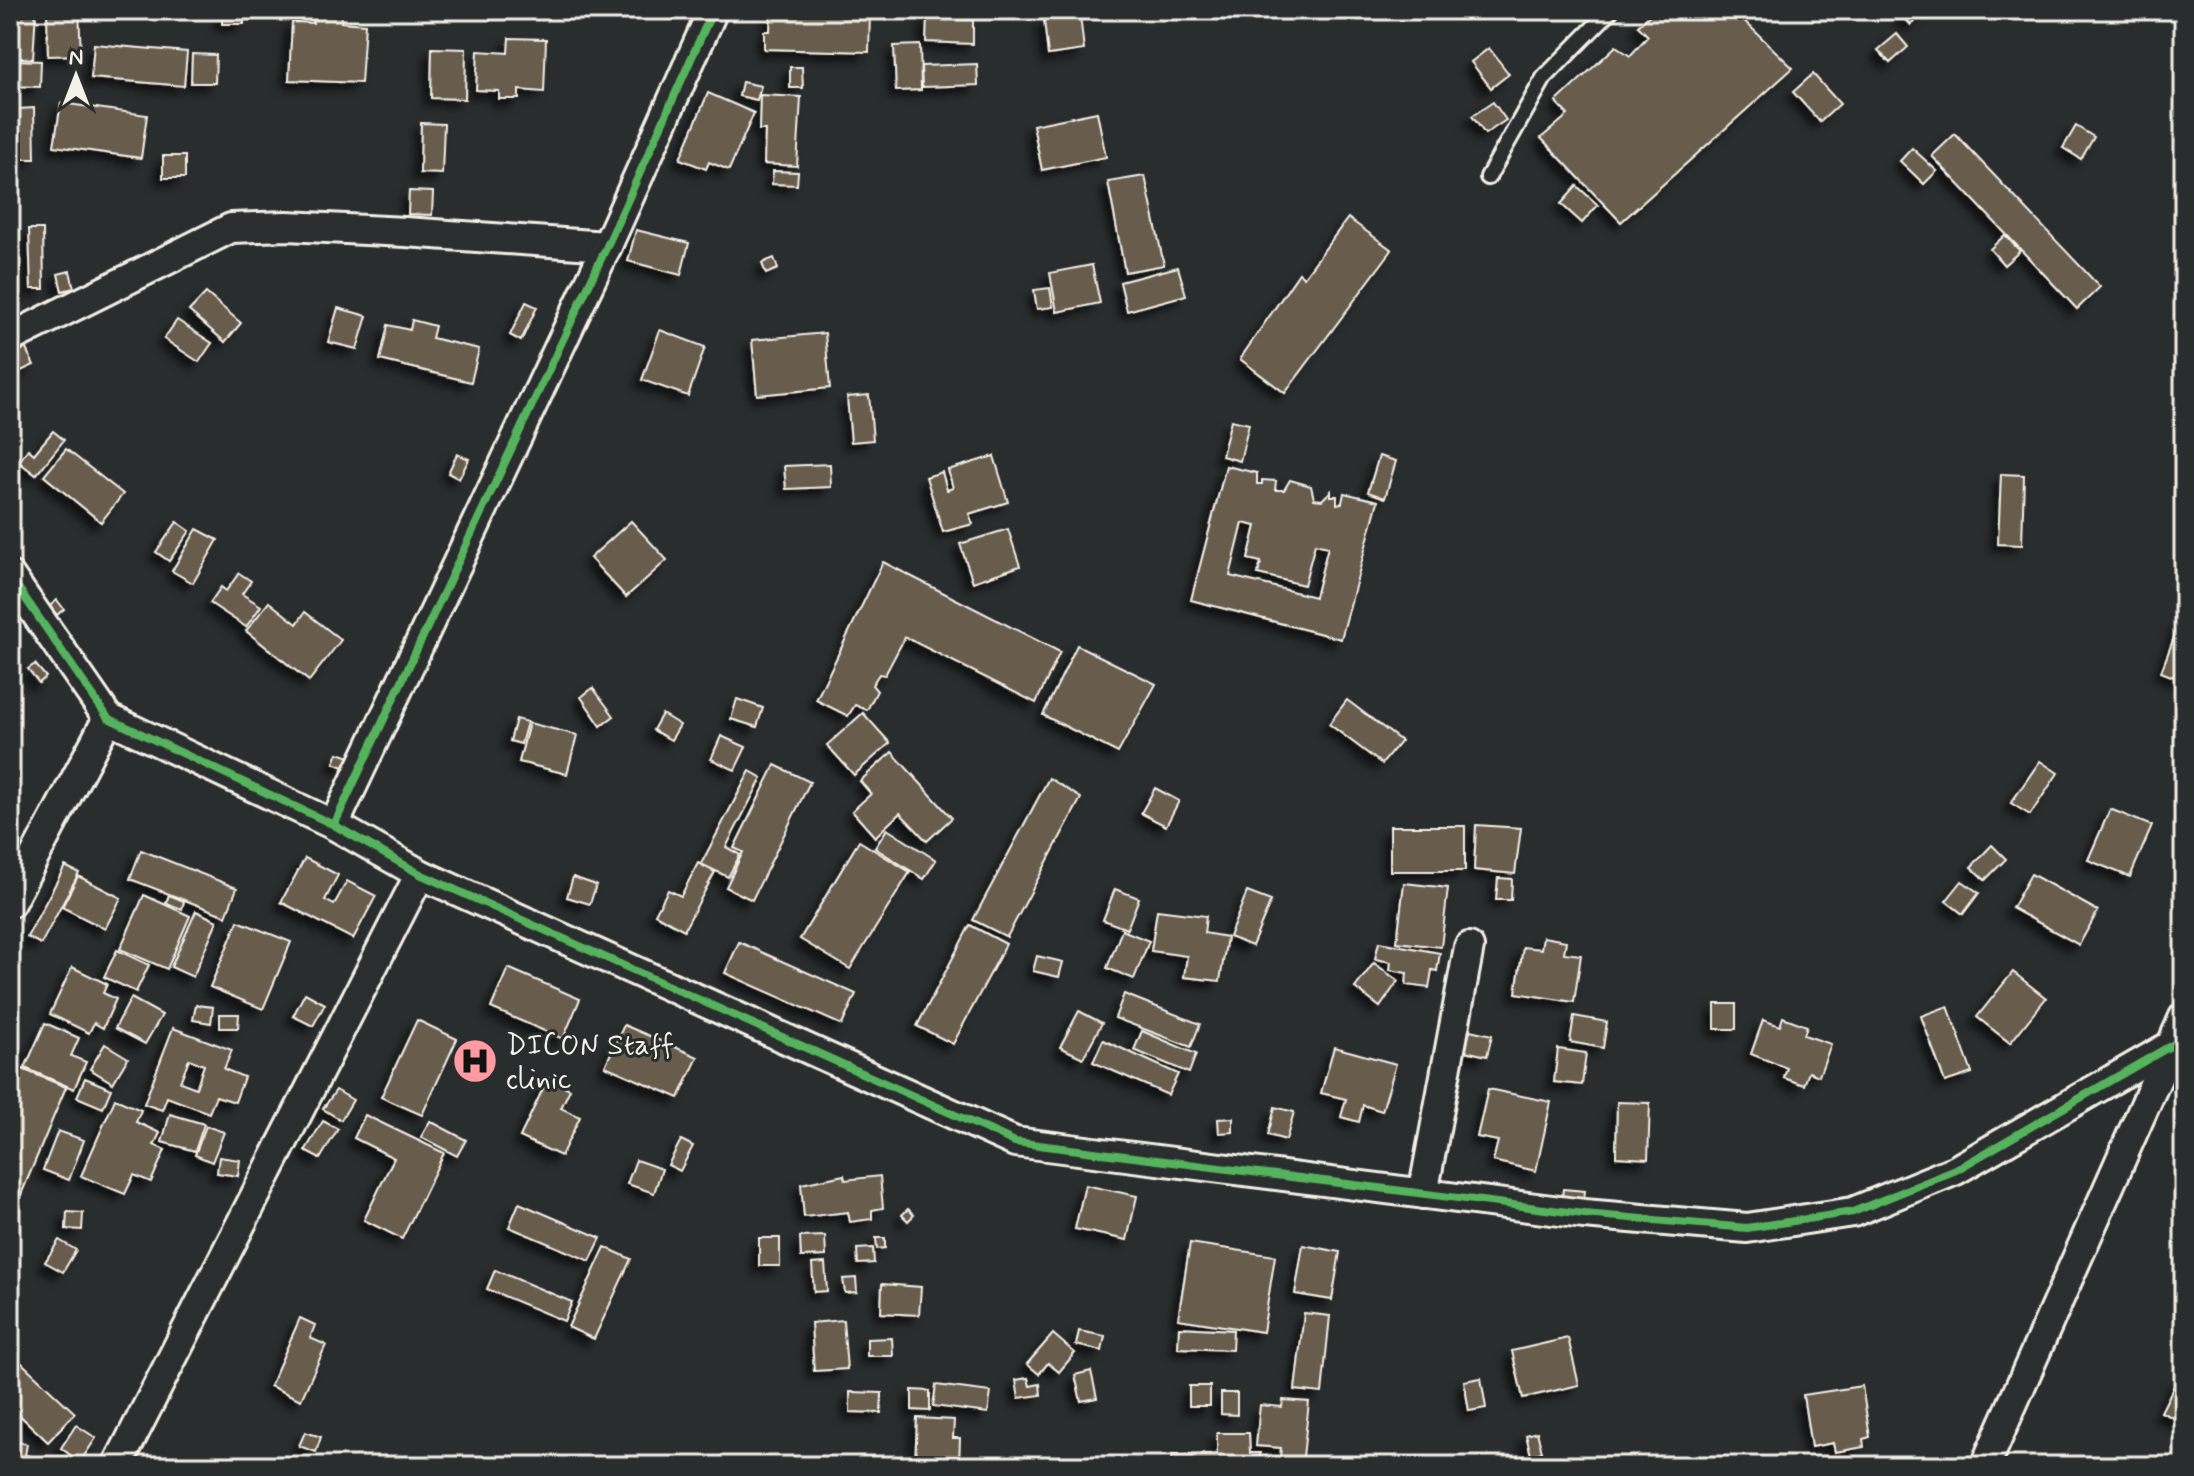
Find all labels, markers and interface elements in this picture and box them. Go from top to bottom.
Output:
north arrow [36,36,116,116]
text: N [69,44,83,72]
place label: DICON Staff clinic [506,1026,674,1099]
hospital icon: DICON Staff clinic [451,1037,499,1085]

